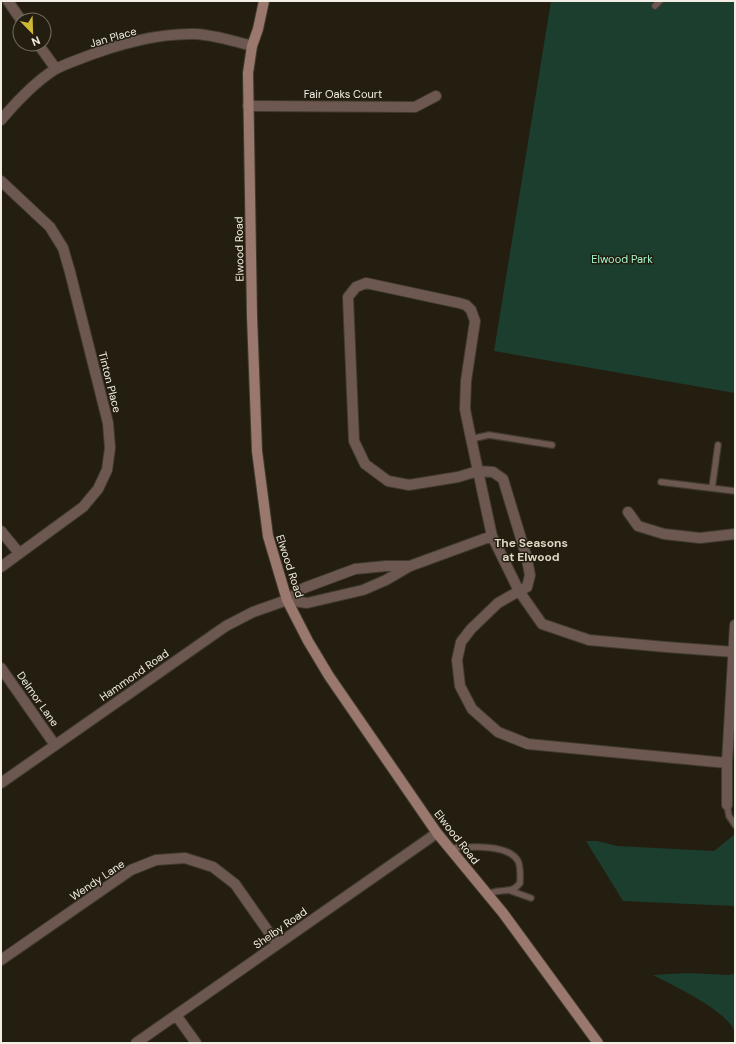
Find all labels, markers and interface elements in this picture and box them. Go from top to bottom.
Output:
north arrow [12,12,52,52]
street label: Jan Place [88,24,138,50]
text: N [29,33,42,49]
street label: Fair Oaks Court [304,87,382,101]
street label: Elwood Road [231,216,247,282]
park label: Elwood Park [591,252,653,266]
street label: Tinton Place [96,350,124,414]
street label: Elwood Road [273,533,307,599]
district label: The Seasons at Elwood [494,535,568,565]
street label: Hammond Road [97,646,171,704]
street label: Delmor Lane [14,669,62,729]
street label: Elwood Road [431,807,483,867]
street label: Wendy Lane [67,857,127,903]
street label: Shelby Road [250,904,310,952]

